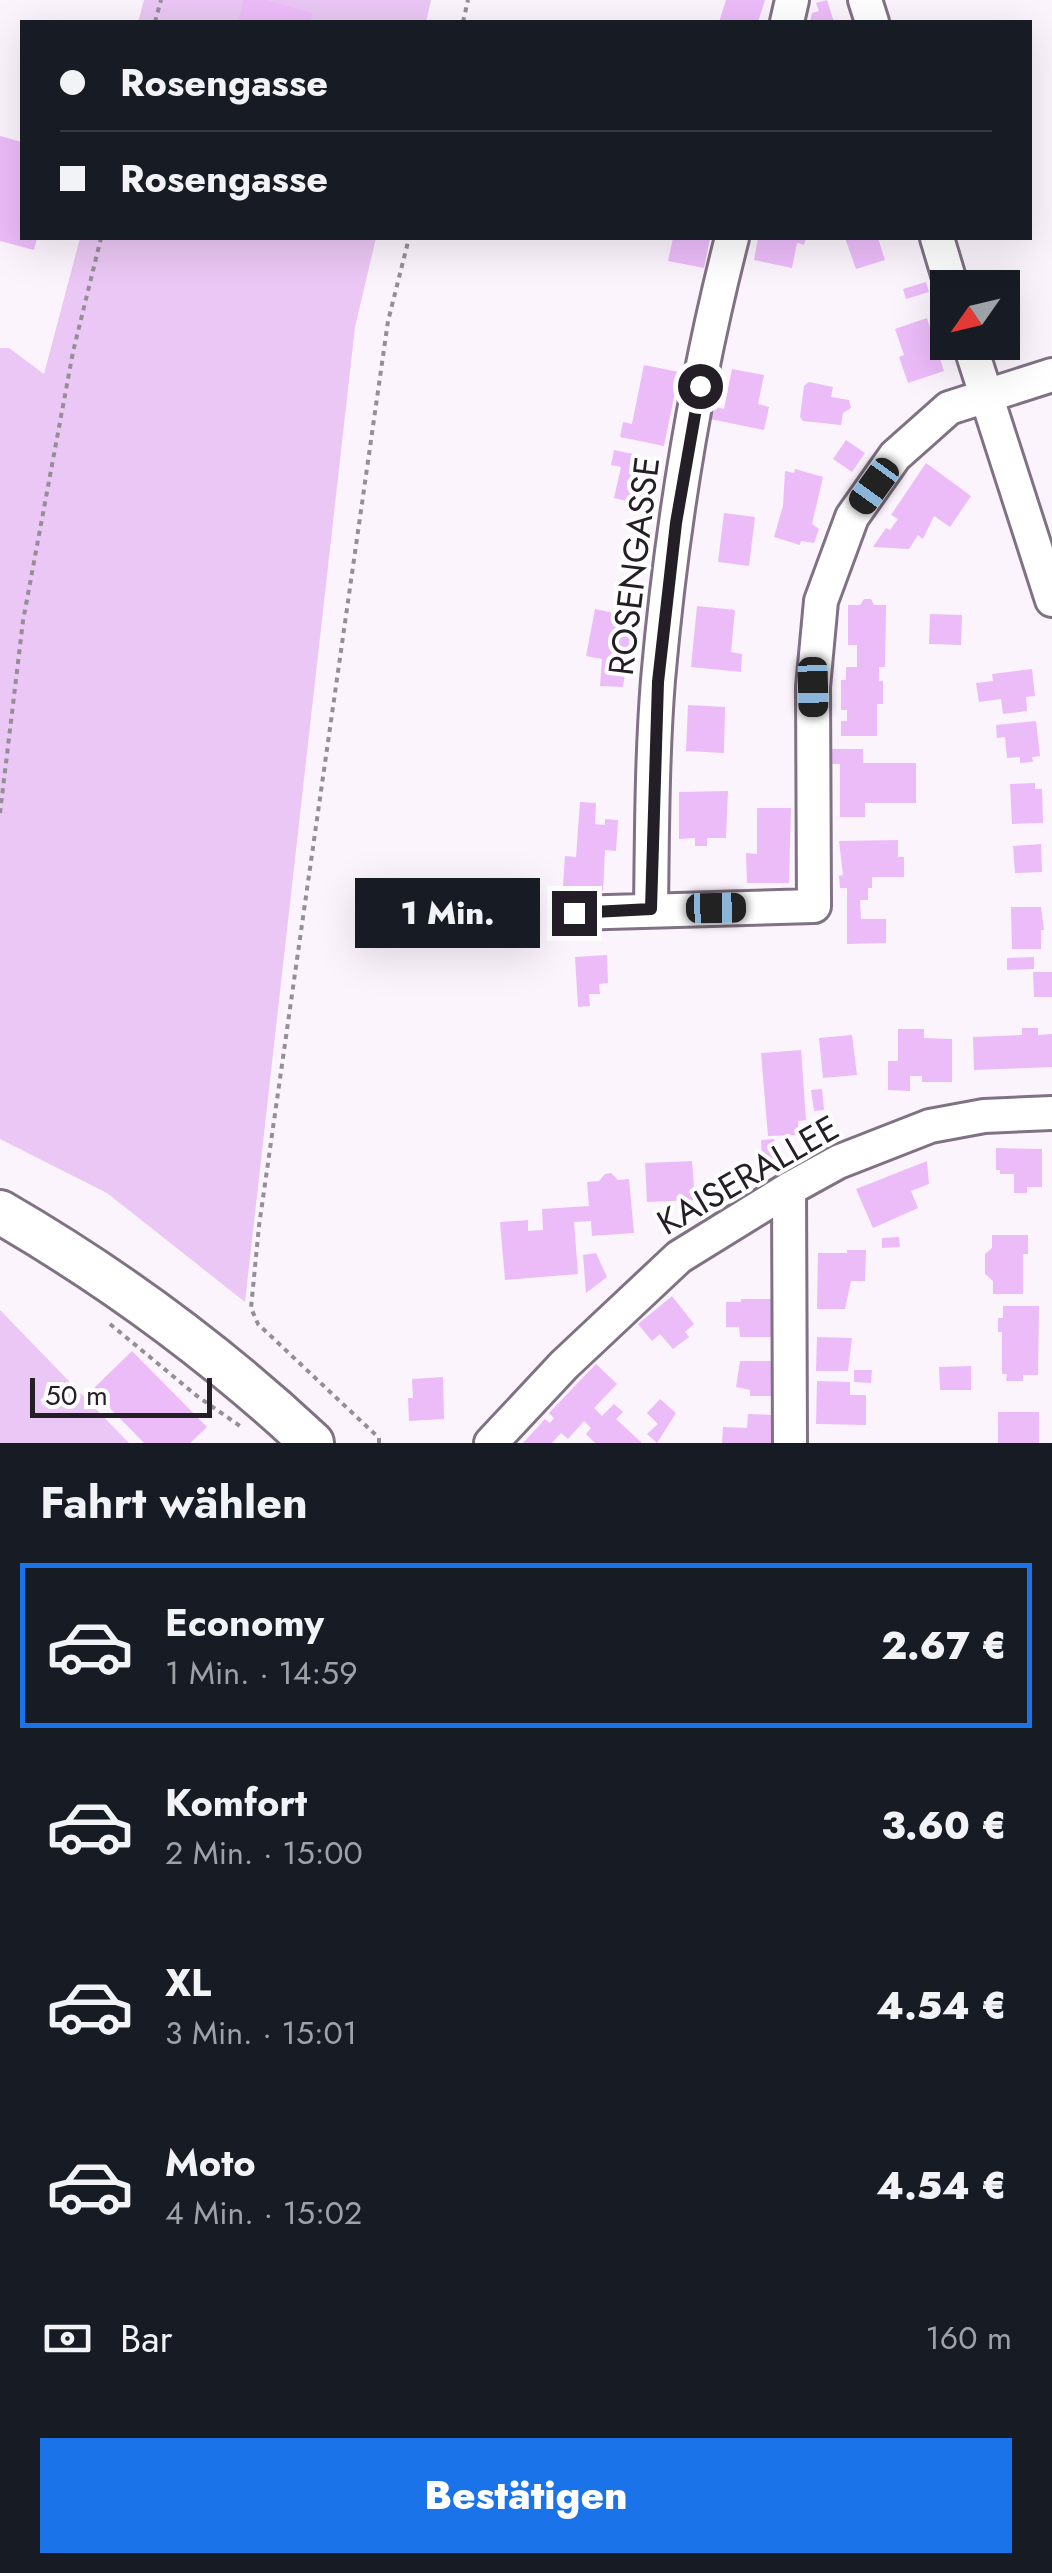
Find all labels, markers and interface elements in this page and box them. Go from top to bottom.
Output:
text: Rosengasse [120,55,328,110]
text: Rosengasse [120,151,328,206]
north arrow [930,270,1020,360]
map controls [930,270,1020,360]
route start [678,364,723,409]
car [844,453,904,519]
street label: ROSENGASSE [596,454,672,678]
car [797,657,829,717]
callout: 1 Min. [354,878,539,948]
text: 1 Min. [400,890,495,936]
route end [552,891,597,936]
car [686,892,746,924]
street label: KAISERALLEE [648,1103,848,1247]
scale bar [30,1373,212,1418]
text: 50 m [45,1375,108,1416]
text: Fahrt wählen [40,1470,308,1535]
text: Economy [165,1595,324,1650]
icon: car [45,1601,135,1691]
text: 2.67 € [881,1618,1007,1673]
text: 1 Min. · 14:59 [165,1650,358,1696]
text: Komfort [165,1775,307,1830]
icon: car [45,1781,135,1871]
text: 3.60 € [881,1798,1007,1853]
text: 2 Min. · 15:00 [165,1830,363,1876]
text: XL [165,1955,211,2010]
icon: car [45,1961,135,2051]
text: 4.54 € [876,1978,1007,2033]
text: 3 Min. · 15:01 [165,2010,357,2056]
text: Moto [165,2135,256,2190]
icon: car [45,2141,135,2231]
text: 4.54 € [876,2158,1007,2213]
text: 4 Min. · 15:02 [165,2190,362,2236]
icon: cash [40,2311,95,2366]
text: Bar [120,2311,173,2366]
text: 160 m [925,2315,1012,2361]
button: Bestätigen [40,2438,1012,2553]

